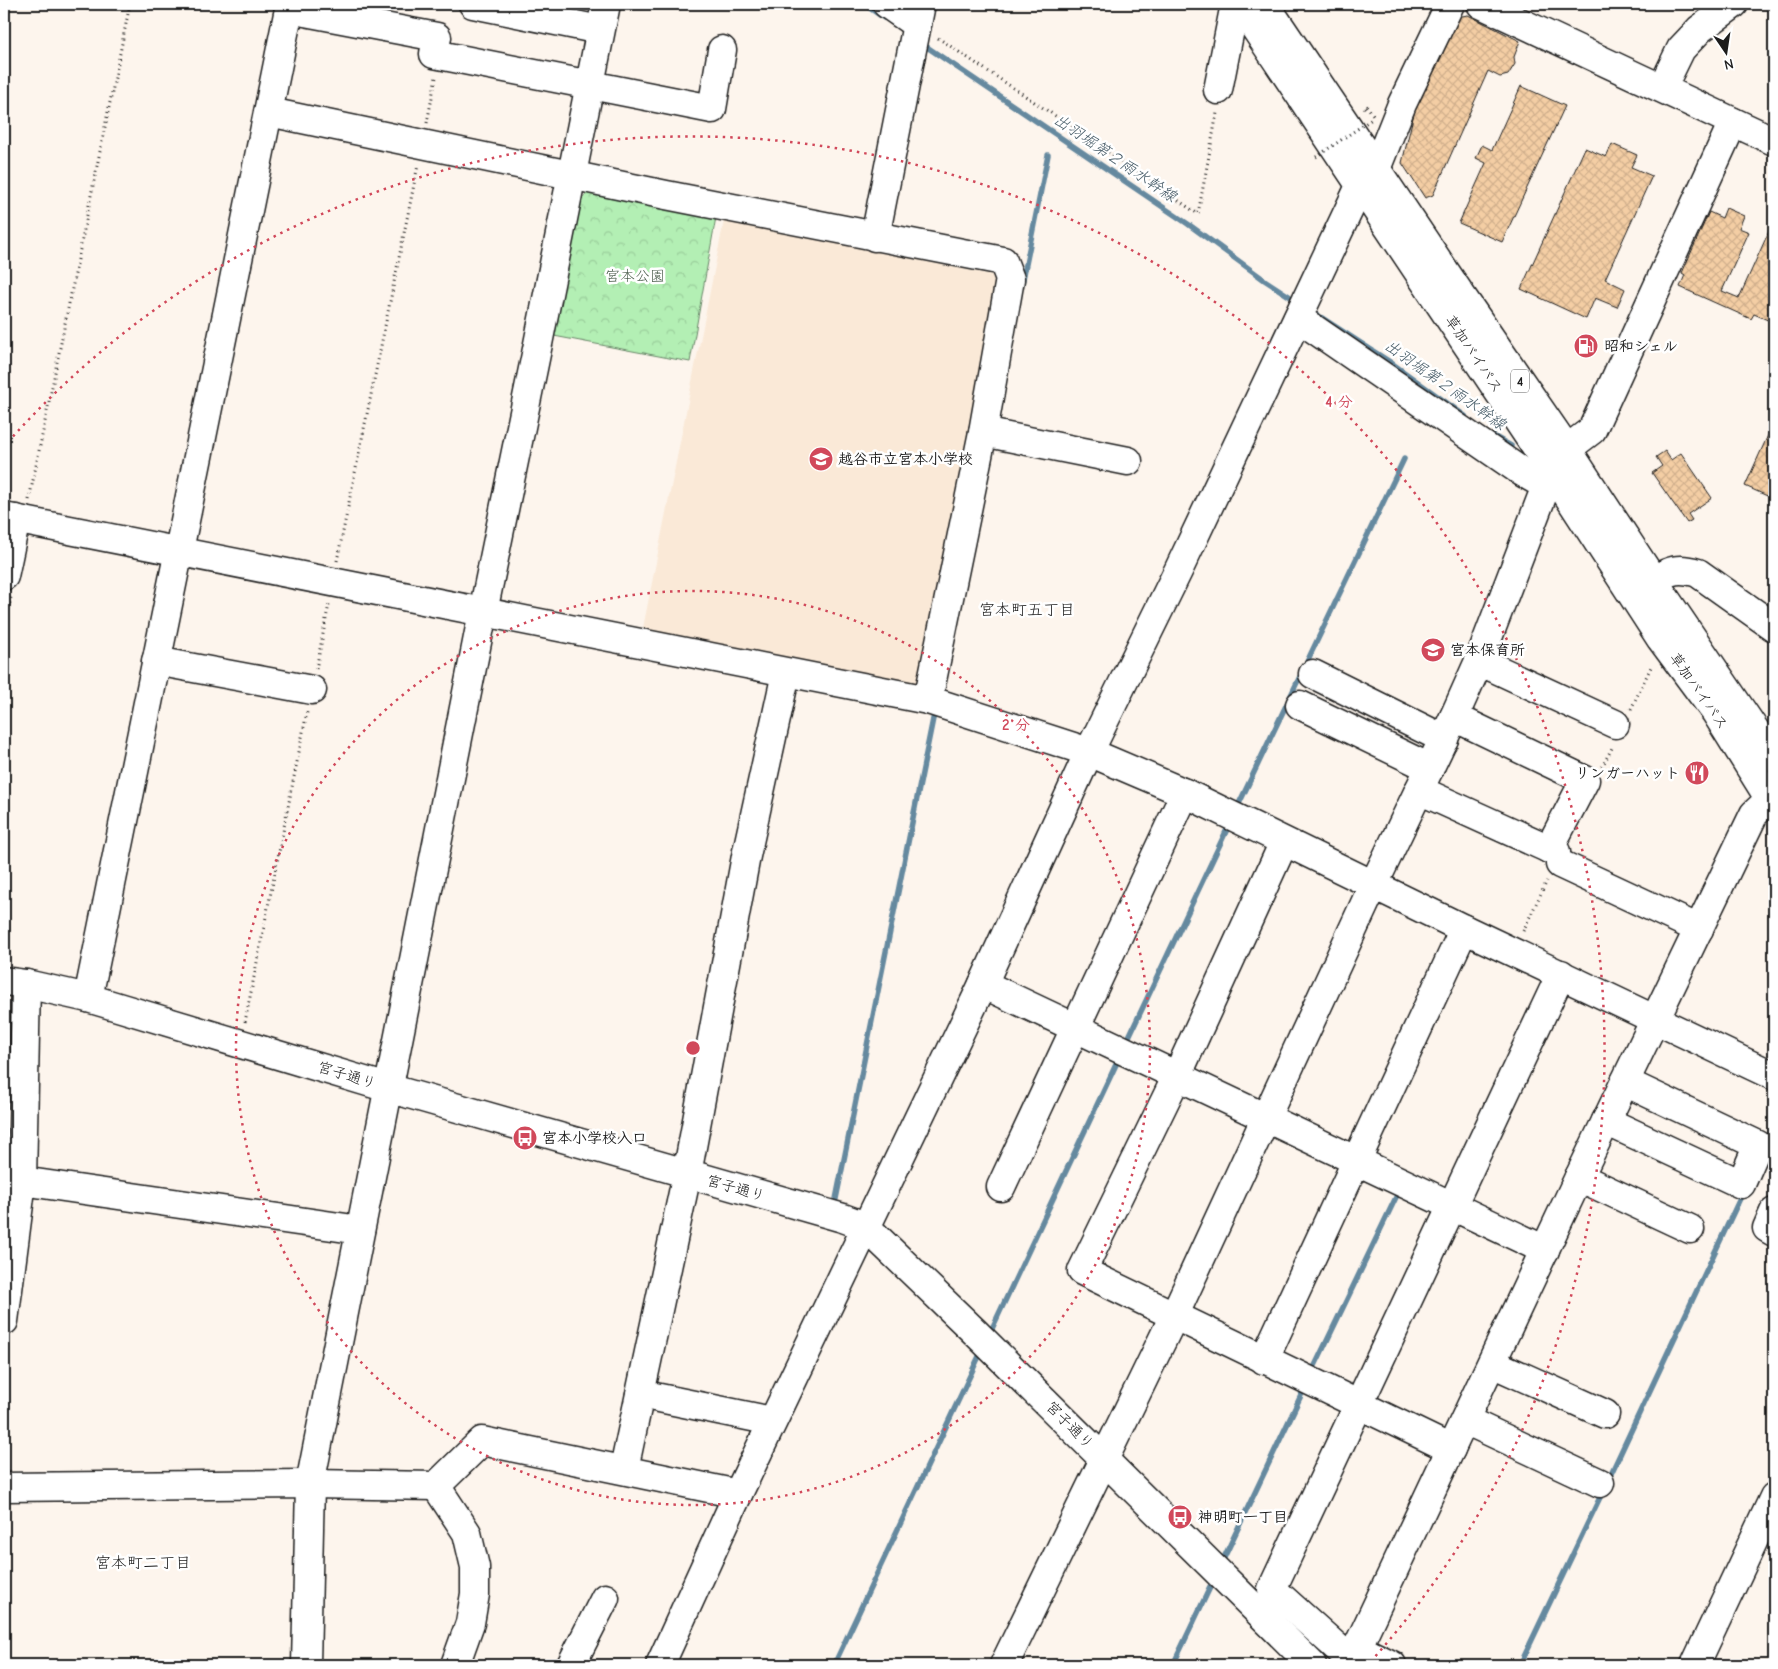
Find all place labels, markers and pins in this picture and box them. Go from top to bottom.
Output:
fuel station icon: 昭和シェル [1573,333,1599,359]
place label: 昭和シェル [1604,337,1678,355]
school or university icon: 越谷市立宮本小学校 [808,446,834,472]
place label: 越谷市立宮本小学校 [838,450,973,468]
school or university icon: 宮本保育所 [1420,637,1446,663]
place label: 宮本保育所 [1450,641,1525,659]
restaurant icon: リンガーハット [1684,760,1710,786]
place label: リンガーハット [1575,764,1680,782]
centre of rings [684,1039,702,1057]
bus stop icon: 宮本小学校入口 [512,1125,538,1151]
place label: 宮本小学校入口 [542,1129,647,1147]
bus stop icon: 神明町一丁目 [1167,1504,1193,1530]
place label: 神明町一丁目 [1198,1508,1288,1526]

